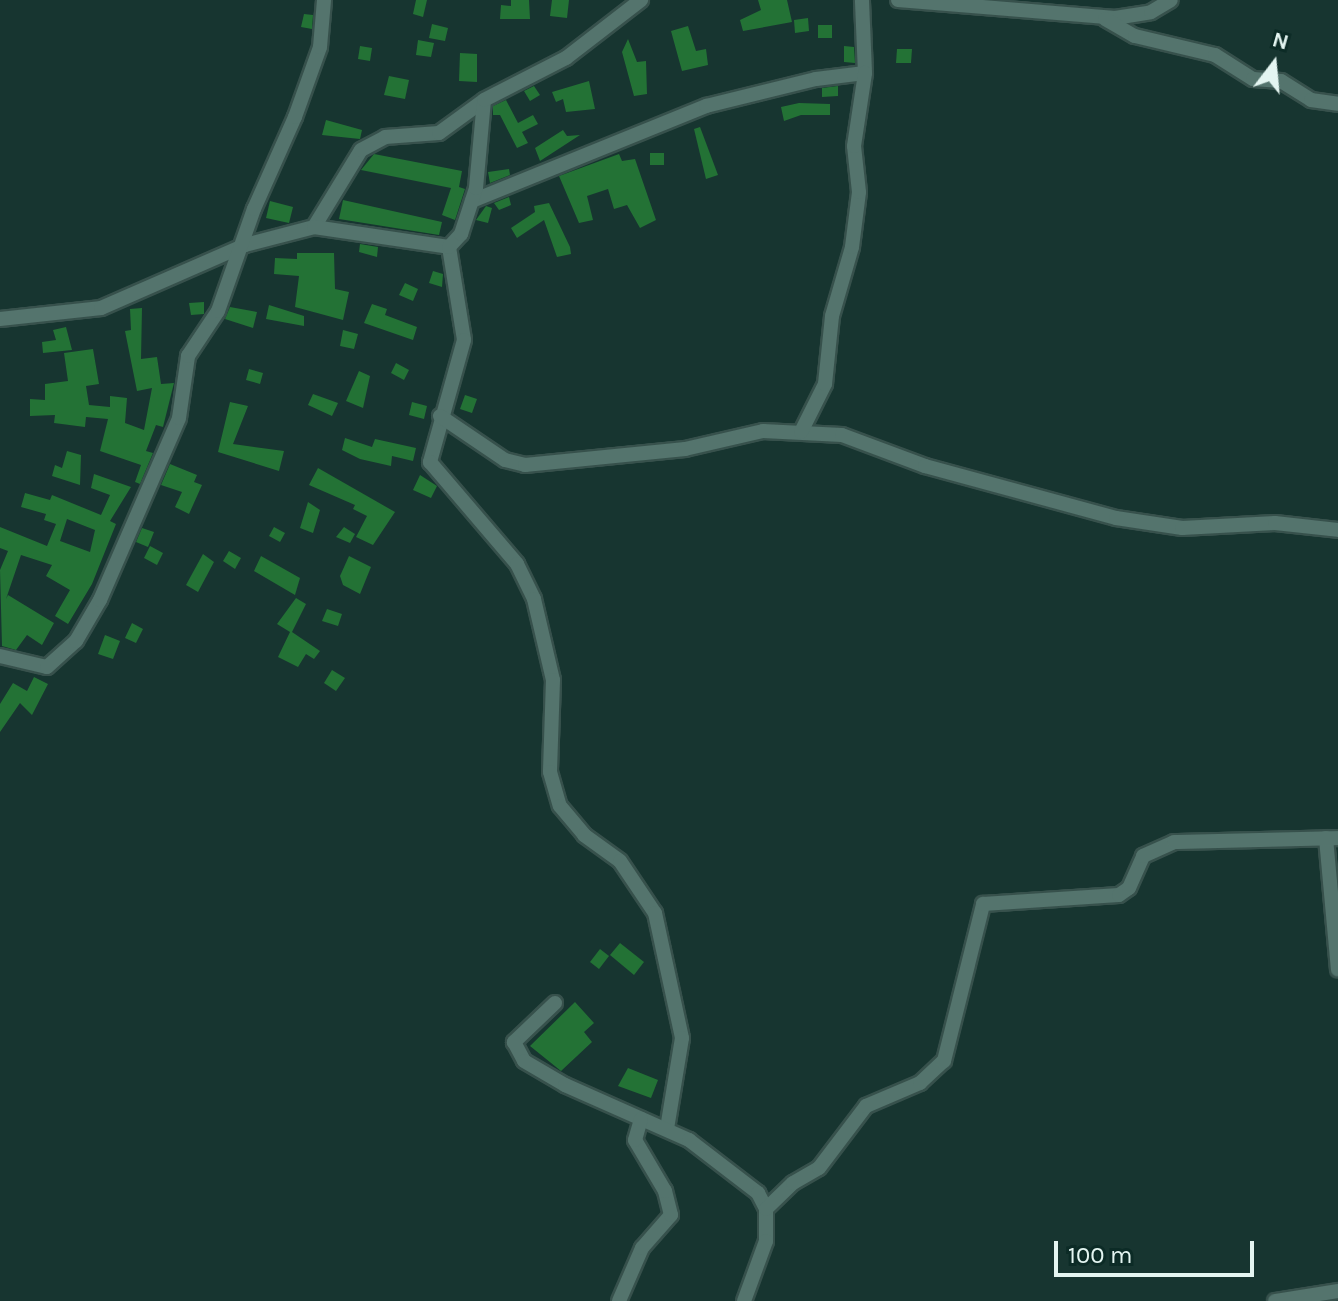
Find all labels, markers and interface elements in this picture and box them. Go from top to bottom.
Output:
north arrow [1234,24,1314,104]
text: N [1269,26,1292,56]
scale bar [1058,1225,1258,1275]
text: 100 m [1068,1241,1133,1269]

